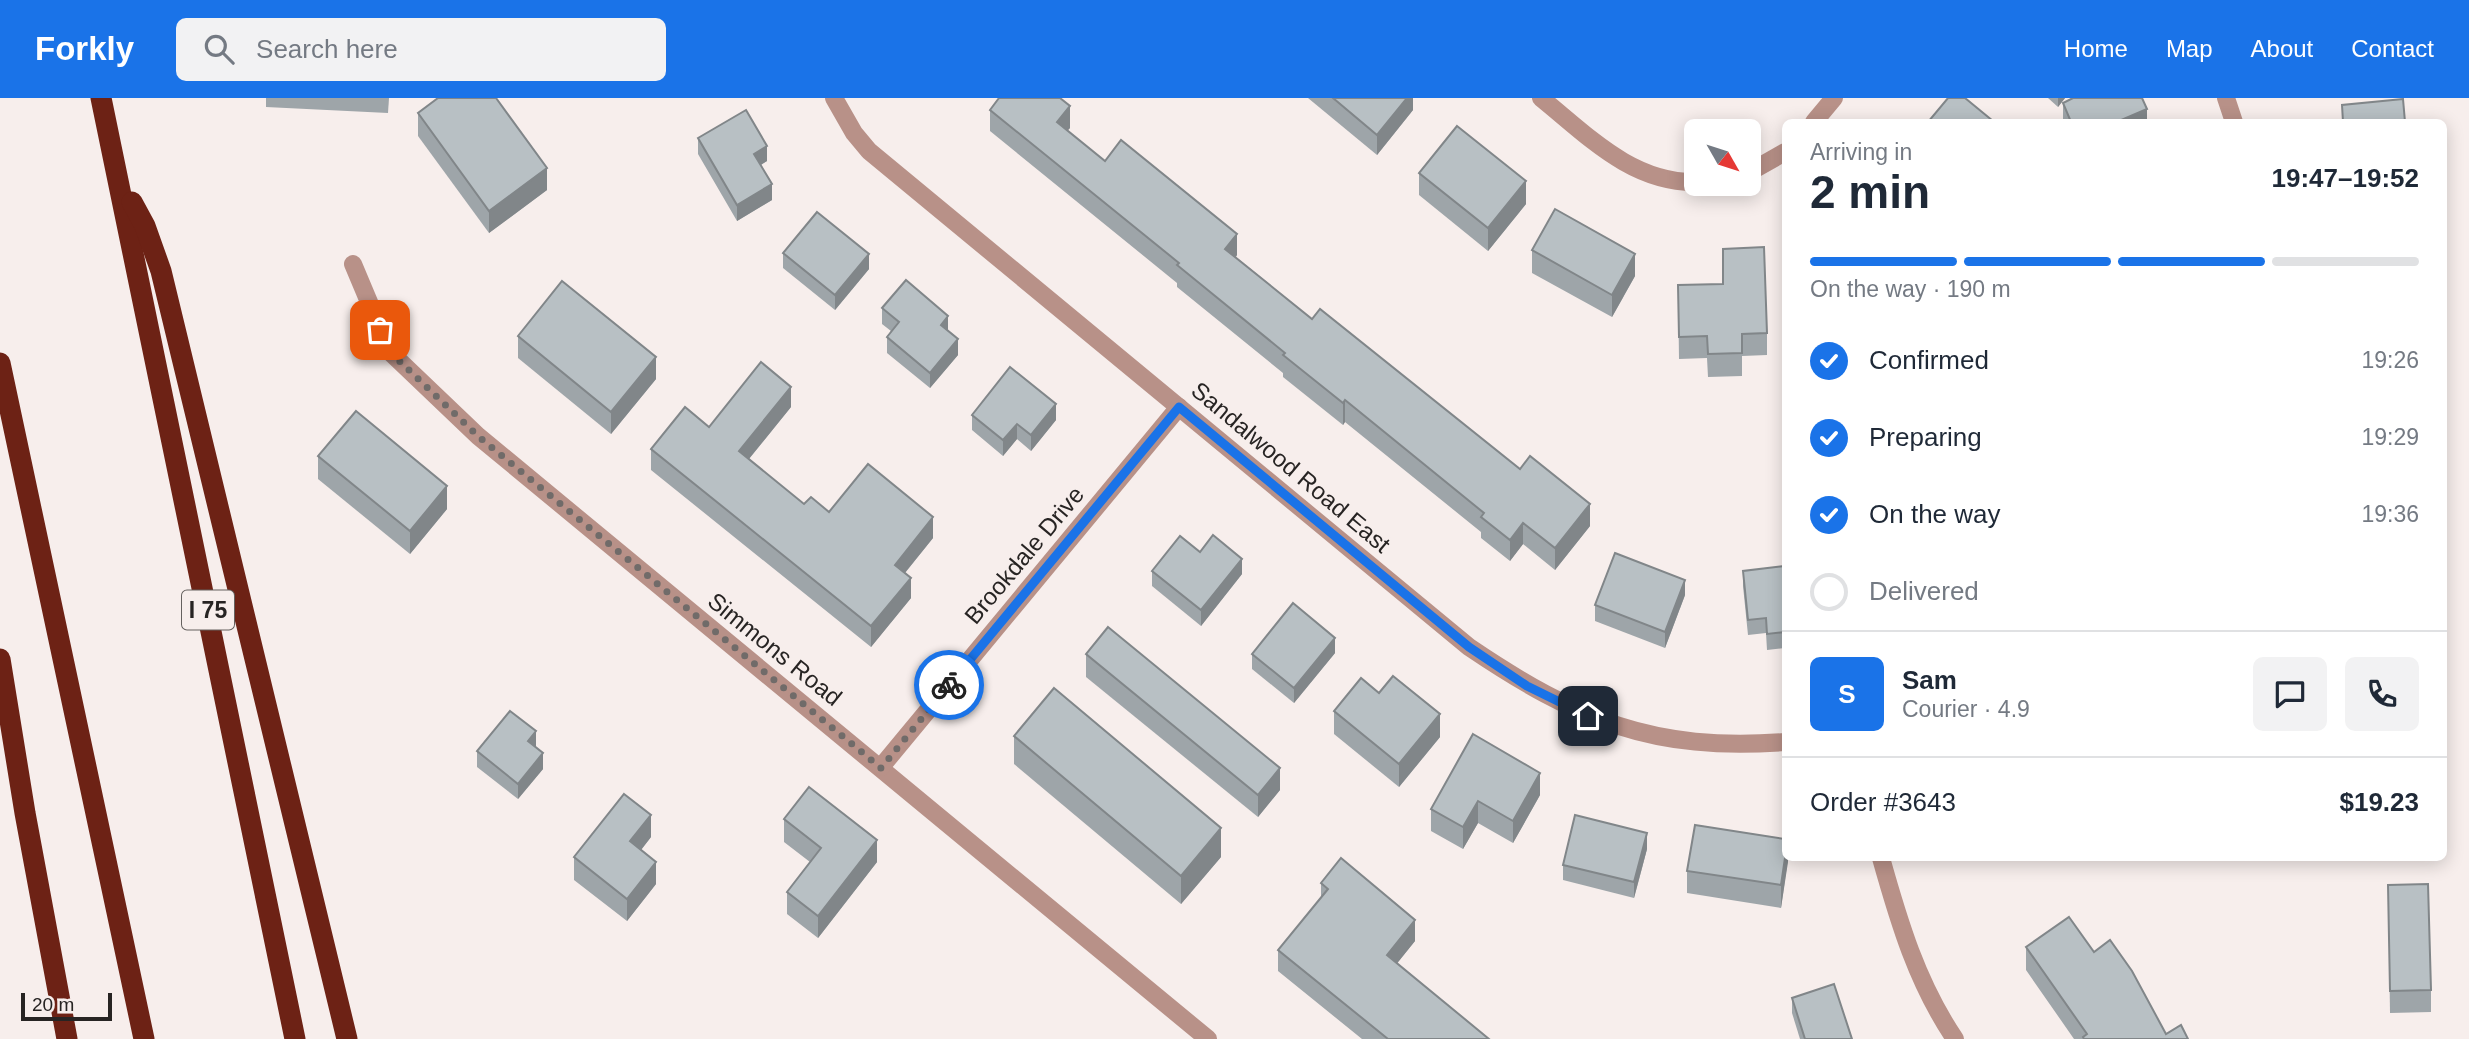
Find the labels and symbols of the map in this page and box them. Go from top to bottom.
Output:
north arrow [1684,119,1760,196]
pin [350,300,410,360]
street label: Sandalwood Road East [1186,376,1396,558]
street label: Brookdale Drive [959,481,1089,629]
street label: Simmons Road [703,587,847,711]
road number: I 75 [182,590,234,630]
courier [914,650,984,720]
pin [1558,686,1618,746]
scale bar [21,990,112,1022]

